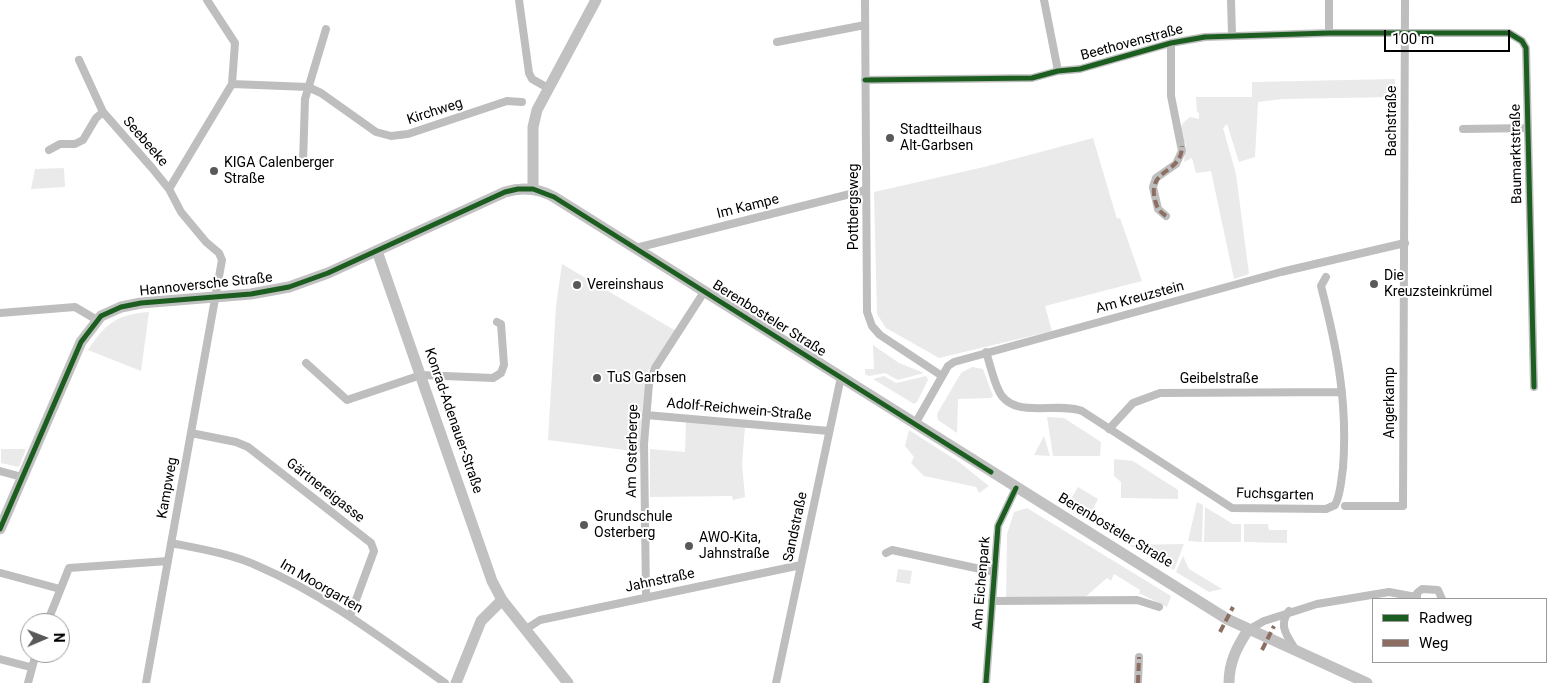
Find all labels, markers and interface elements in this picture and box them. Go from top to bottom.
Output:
scale bar [1387,20,1513,52]
street label: Beethovenstraße [1079,21,1185,65]
text: 100 m [1392,30,1434,48]
street label: Bachstraße [1384,85,1400,157]
street label: Kirchweg [405,95,465,129]
street label: Baumarktstraße [1508,104,1526,204]
street label: Seebeeke [119,114,171,170]
place label: Stadtteilhaus Alt-Garbsen [900,122,982,154]
marker: Stadtteilhaus Alt-Garbsen [884,132,896,144]
place label: KIGA Calenberger Straße [224,155,334,188]
street label: Pottbergsweg [846,164,862,250]
marker: KIGA Calenberger Straße [208,165,220,177]
street label: Im Kampe [715,191,781,223]
place label: Die Kreuzsteinkrümel [1384,268,1493,300]
street label: Hannoversche Straße [139,270,273,300]
place label: Vereinshaus [587,277,664,293]
street label: Berenbosteler Straße [709,277,829,361]
street label: Am Kreuzstein [1094,278,1186,318]
marker: Die Kreuzsteinkrümel [1368,278,1380,290]
marker: Vereinshaus [571,279,583,291]
street label: Konrad-Adenauer-Straße [420,346,486,496]
street label: Angerkamp [1382,367,1398,439]
place label: TuS Garbsen [607,370,686,386]
street label: Geibelstraße [1180,371,1258,387]
marker: TuS Garbsen [591,372,603,384]
street label: Adolf-Reichwein-Straße [666,395,812,425]
street label: Am Osterberge [624,404,642,498]
street label: Gärtnereigasse [282,455,368,527]
street label: Kampweg [154,456,182,520]
street label: Fuchsgarten [1236,485,1314,505]
street label: Sandstraße [780,490,812,564]
street label: Berenbosteler Straße [1055,490,1175,572]
place label: Grundschule Osterberg [594,509,672,542]
marker: Grundschule Osterberg [578,519,590,531]
place label: AWO-Kita, Jahnstraße [699,530,769,562]
street label: Am Eichenpark [970,536,994,630]
marker: AWO-Kita, Jahnstraße [683,540,695,552]
street label: Im Moorgarten [277,557,365,617]
street label: Jahnstraße [624,565,696,597]
legend [1372,598,1547,663]
text: Radweg [1419,609,1473,627]
north arrow [20,613,70,663]
text: N [51,633,67,643]
text: Weg [1419,634,1448,652]

